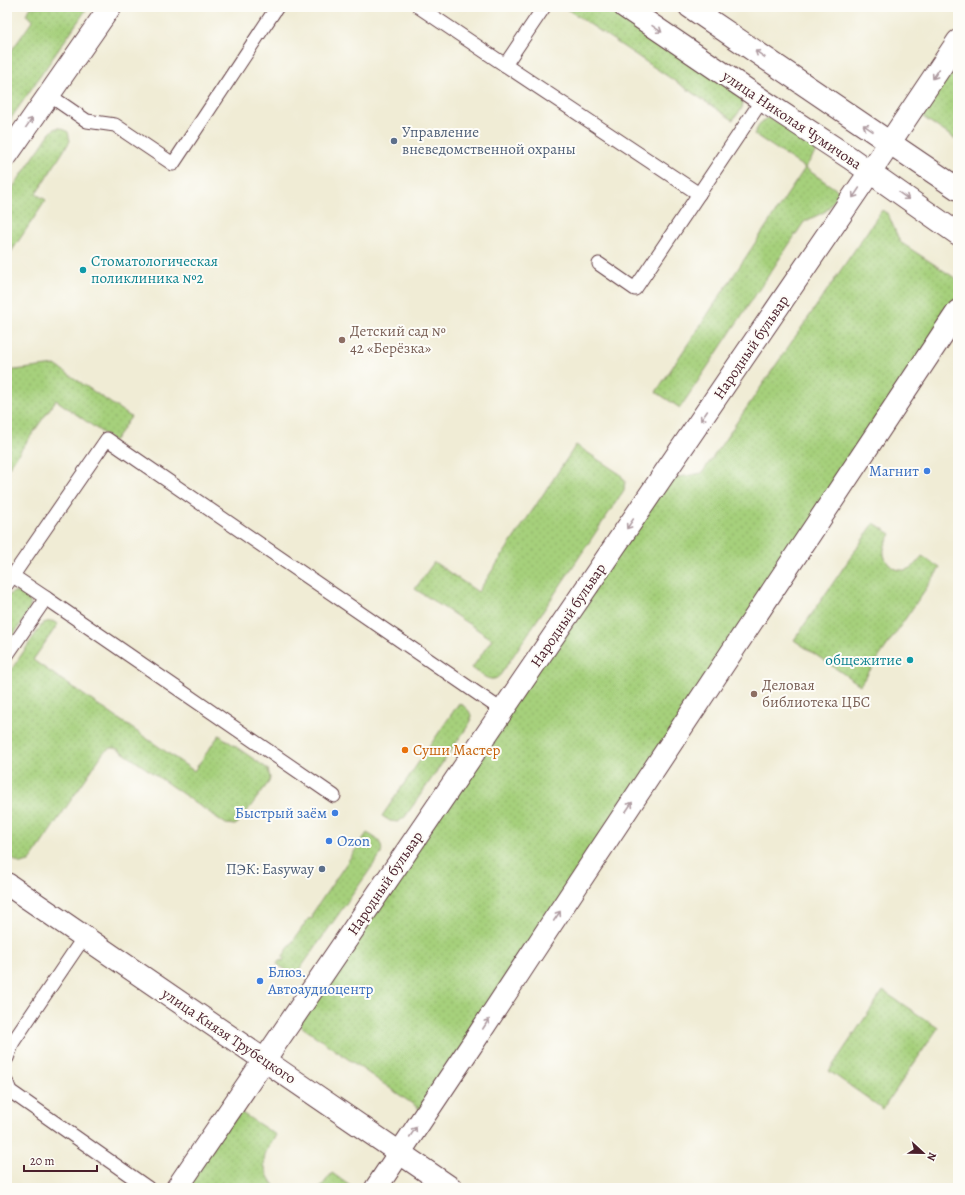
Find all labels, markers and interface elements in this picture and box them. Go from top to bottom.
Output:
one-way arrow [651,25,662,33]
one-way arrow [755,50,766,59]
street label: улица Николая Чумичова [718,65,866,174]
one-way arrow [932,68,940,79]
one-way arrow [25,118,33,129]
place label: Управление вневедомственной охраны [402,122,576,159]
one-way arrow [863,124,874,132]
marker: Управление вневедомственной охраны [389,136,399,146]
one-way arrow [852,187,860,198]
one-way arrow [898,192,909,200]
place label: Стоматологическая поликлиника №2 [91,251,218,288]
marker: Стоматологическая поликлиника №2 [78,265,88,275]
street label: Народный бульвар [709,291,793,403]
place label: Детский сад № 42 «Берёзка» [350,321,446,358]
marker: Детский сад № 42 «Берёзка» [337,335,347,345]
one-way arrow [699,410,707,422]
place label: Магнит [869,461,919,481]
marker: Магнит [922,466,932,476]
one-way arrow [626,518,635,529]
street label: Народный бульвар [526,559,610,671]
place label: общежитие [825,650,902,670]
marker: общежитие [905,655,915,665]
place label: Деловая библиотека ЦБС [762,675,870,712]
marker: Деловая библиотека ЦБС [749,689,759,699]
place label: Суши Мастер [413,740,501,760]
marker: Суши Мастер [400,745,410,755]
one-way arrow [625,802,633,813]
place label: Быстрый заём [235,803,327,823]
marker: Быстрый заём [330,808,340,818]
street label: Народный бульвар [343,827,427,939]
place label: Ozon [337,831,370,851]
marker: Ozon [324,836,334,846]
place label: ПЭК: Easyway [226,859,314,879]
marker: ПЭК: Easyway [317,864,327,874]
one-way arrow [553,910,561,921]
place label: Блюз. Автоаудиоцентр [267,962,374,999]
marker: Блюз. Автоаудиоцентр [255,976,265,986]
street label: улица Князя Трубецкого [157,983,300,1088]
one-way arrow [482,1019,490,1030]
one-way arrow [409,1127,417,1138]
north arrow [903,1133,943,1173]
scale bar [24,1147,97,1173]
text: N [923,1150,940,1163]
text: 20 m [30,1153,54,1169]

